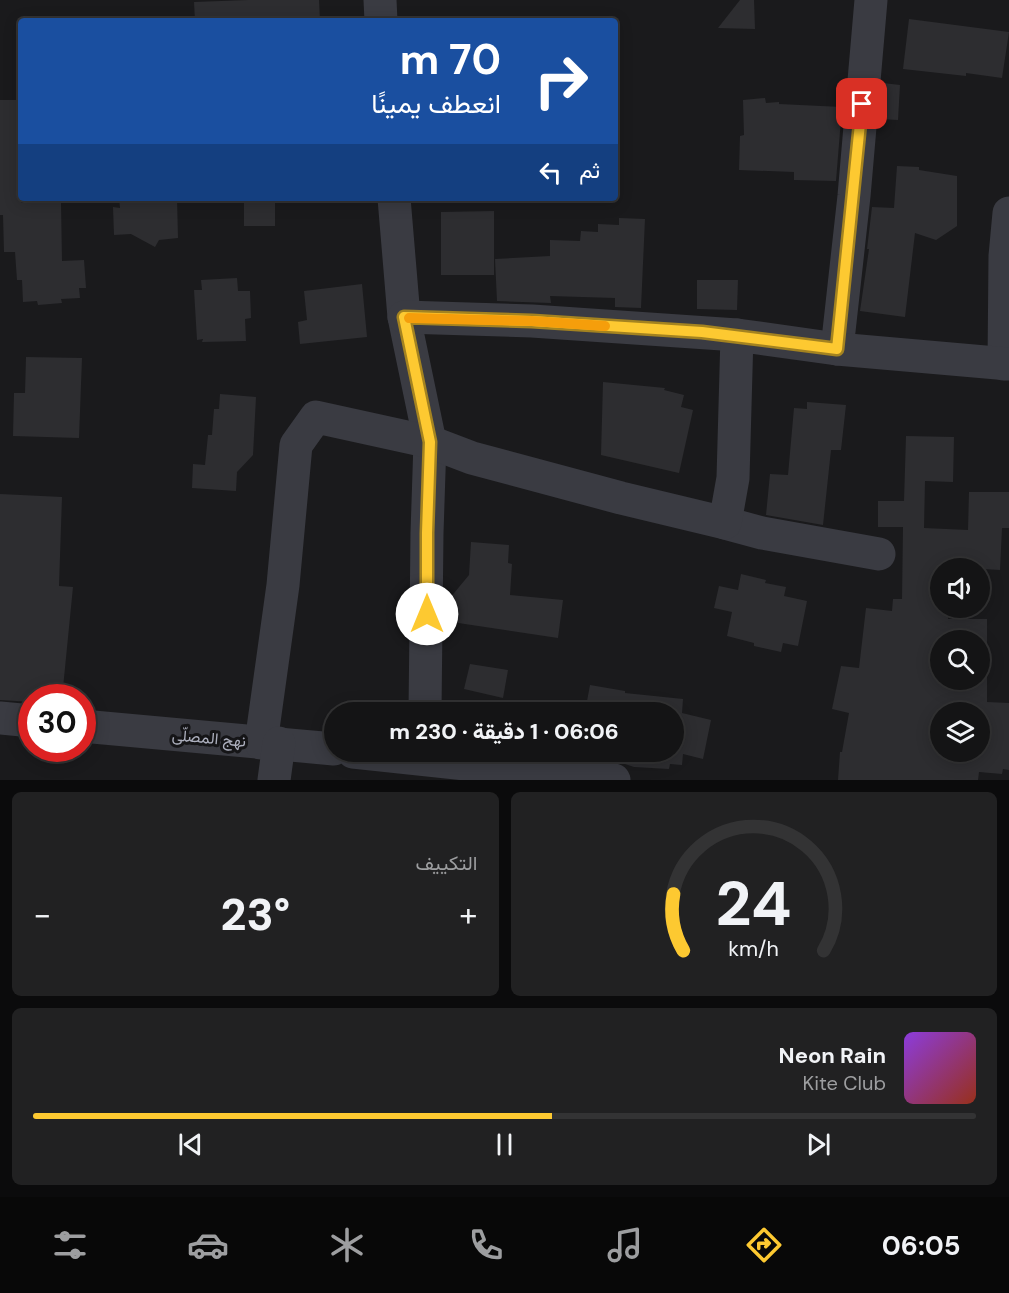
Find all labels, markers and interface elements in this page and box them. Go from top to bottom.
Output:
text: 70 m [400,32,501,87]
icon: right [522,42,600,120]
pin [836,78,887,129]
text: انعطف يمينًا [371,86,501,121]
icon: arrive [845,87,878,120]
icon: left [534,156,567,189]
text: ثم [579,156,600,185]
map controls [930,558,990,762]
button: sound [930,558,990,618]
position arrow [395,582,459,646]
button: search [930,630,990,690]
speed limit sign: 30 [18,684,96,762]
button: layers [930,702,990,762]
text: 06:06 · 1 دقيقة · 230 m [389,717,619,746]
street label: نهج المصلّى [171,724,247,753]
text: التكييف [415,850,478,876]
text: 24 [716,863,792,944]
text: 23° [220,885,290,944]
text: − [33,893,51,936]
text: + [459,893,478,936]
text: km/h [728,935,779,963]
text: Neon Rain [779,1041,886,1070]
text: Kite Club [803,1070,886,1096]
icon: previous [174,1128,207,1161]
icon: pause [488,1128,521,1161]
icon: next [802,1128,835,1161]
icon: filters [49,1224,91,1266]
icon: car [187,1224,229,1266]
icon: climate [326,1224,368,1266]
icon: phone [465,1224,507,1266]
icon: music [604,1224,646,1266]
icon: directions [743,1224,785,1266]
text: 06:05 [882,1228,961,1263]

